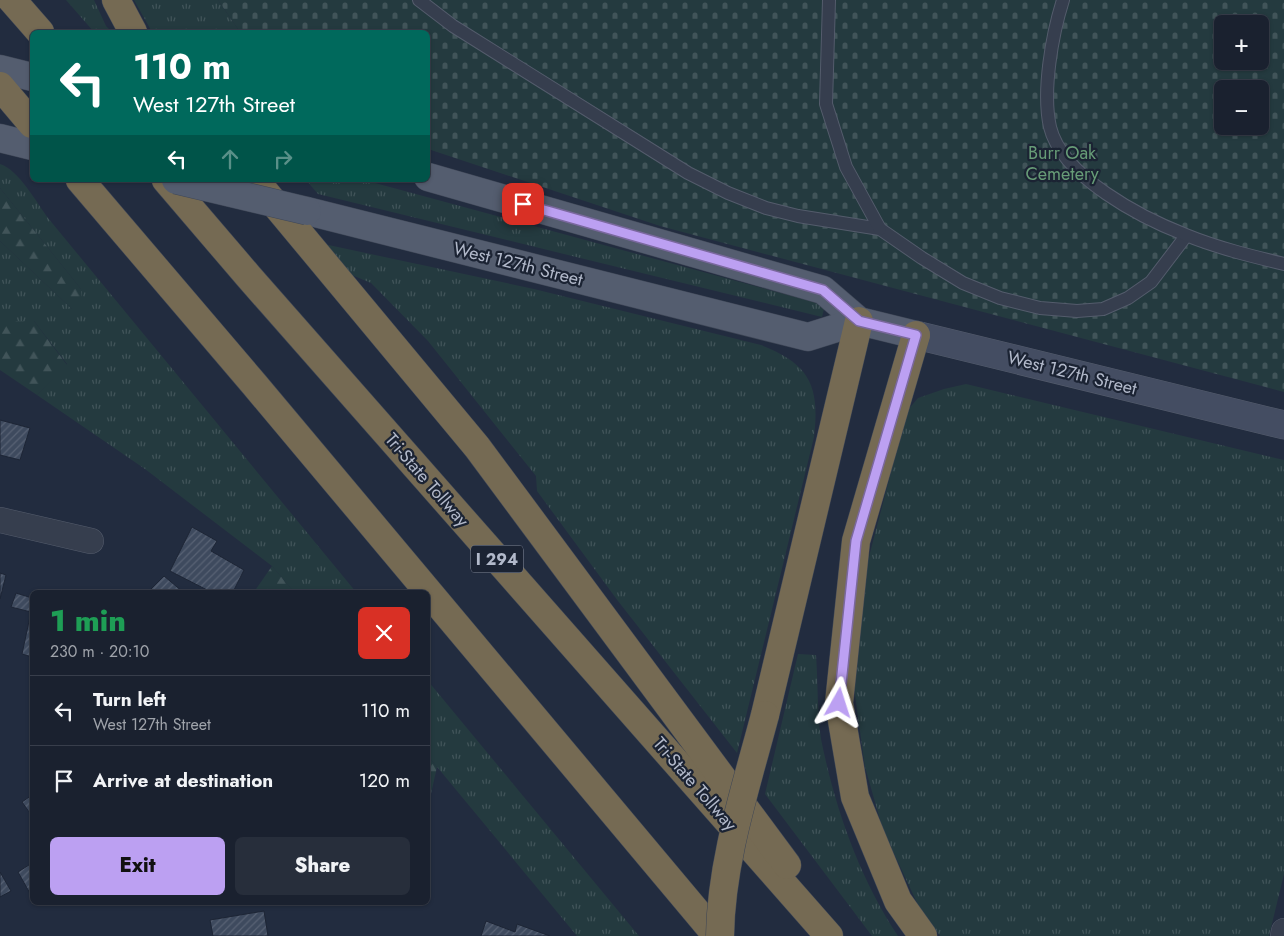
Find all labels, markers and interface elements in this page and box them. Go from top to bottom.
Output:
map controls [1214,15,1269,135]
button: + [1214,15,1269,70]
text: 110 m [133,42,231,92]
icon: left [50,50,115,115]
button: − [1214,80,1269,135]
text: West 127th Street [133,88,295,120]
park label: Burr Oak Cemetery [1025,140,1099,187]
icon: left [163,145,191,173]
icon: ahead [216,145,244,173]
icon: right [269,145,297,173]
pin [502,183,544,225]
icon: arrive [509,190,537,218]
street label: West 127th Street [451,235,586,293]
street label: West 127th Street [1005,344,1140,402]
street label: Tri-State Tollway [379,427,475,533]
road number: I 294 [471,546,523,572]
text: 1 min [50,599,126,642]
button: close [358,607,410,659]
text: 230 m · 20:10 [50,640,149,663]
position arrow [812,676,864,728]
text: Turn left [93,686,166,713]
icon: left [50,697,78,725]
text: 110 m [361,697,410,724]
text: West 127th Street [93,713,211,736]
street label: Tri-State Tollway [647,731,743,837]
icon: arrive [50,767,78,795]
text: Arrive at destination [93,767,273,794]
text: 120 m [359,767,410,794]
button: Exit [50,837,225,895]
button: Share [235,837,410,895]

